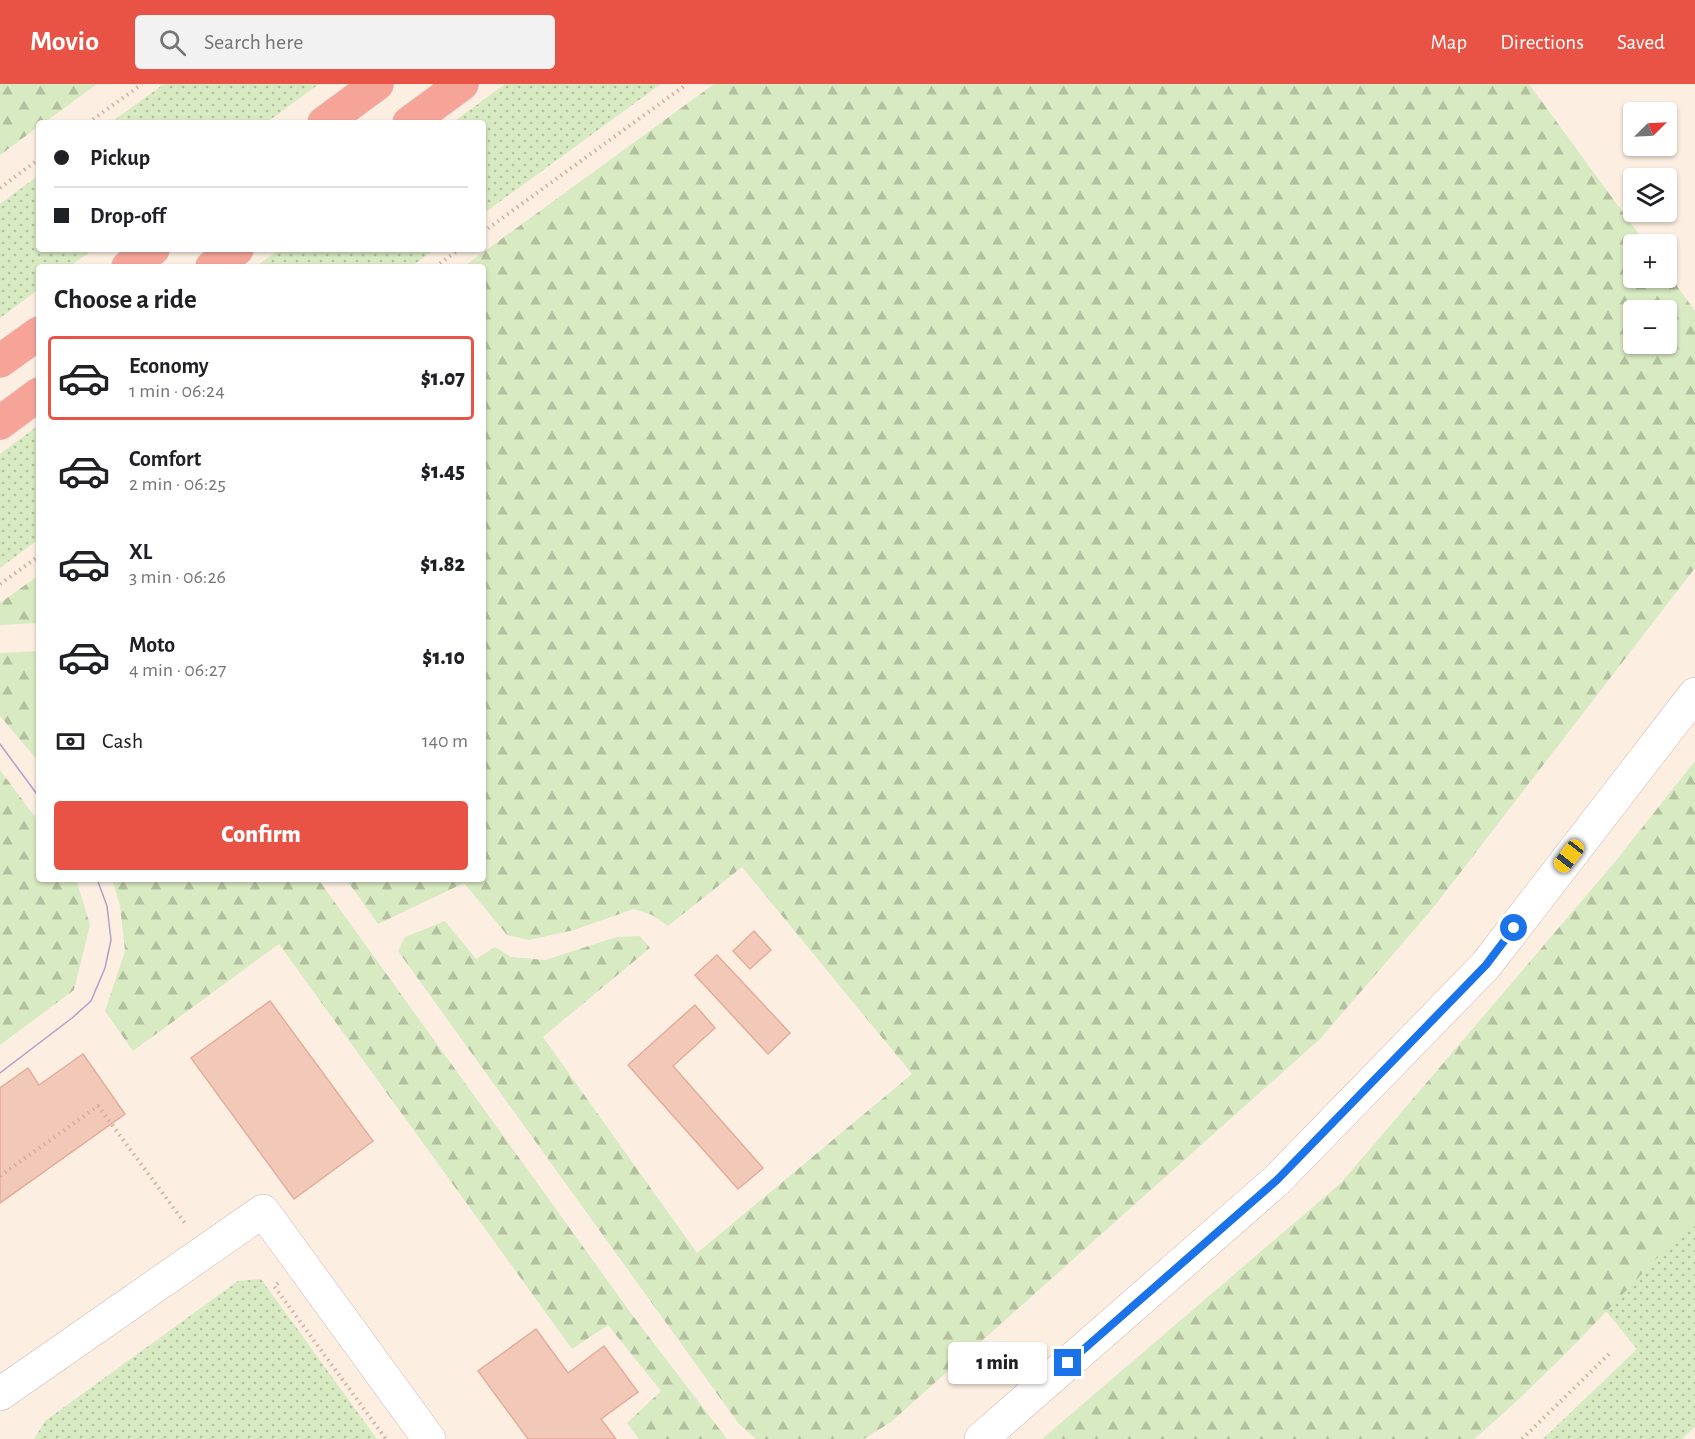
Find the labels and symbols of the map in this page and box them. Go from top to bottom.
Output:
north arrow [1623,102,1677,156]
car [1551,836,1587,876]
route start [1500,914,1527,941]
callout: 1 min [948,1342,1047,1384]
route end [1054,1349,1081,1376]

